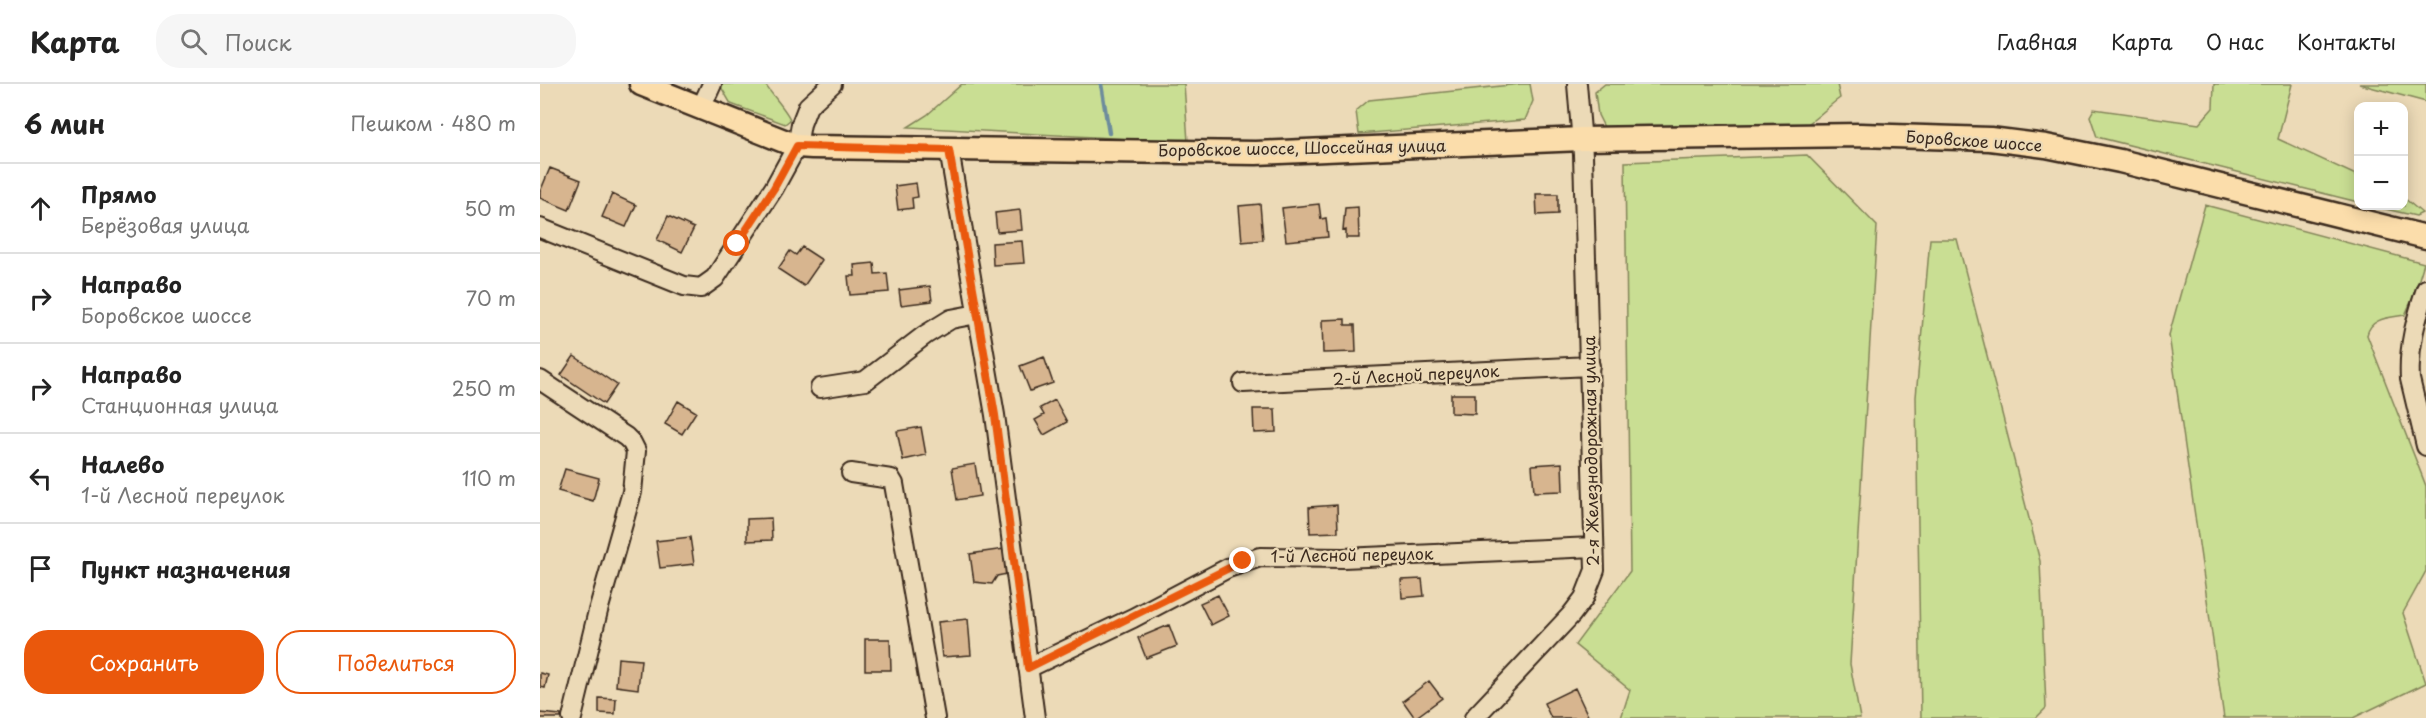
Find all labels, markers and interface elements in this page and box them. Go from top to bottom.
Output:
search box [156,14,576,68]
text: Карта [30,20,120,63]
icon: search [177,25,210,58]
text: Поиск [225,25,292,58]
text: Главная [1997,25,2078,57]
text: Карта [2111,25,2173,57]
text: О нас [2206,25,2264,57]
text: Контакты [2297,25,2396,57]
map controls [2354,102,2408,210]
button: + [2354,102,2408,156]
text: 6 мин [24,104,105,143]
text: Пешком · 480 m [350,108,516,138]
street label: Боровское шоссе [1905,123,2043,157]
street label: Боровское шоссе, Шоссейная улица [1158,132,1446,162]
button: − [2354,156,2408,210]
text: Прямо [81,177,156,210]
icon: ahead [24,192,57,225]
text: 50 m [464,193,516,223]
text: Берёзовая улица [81,210,249,240]
route start [723,230,749,256]
text: Направо [81,267,182,300]
icon: right [24,282,57,315]
text: 70 m [466,283,516,313]
text: Боровское шоссе [81,300,252,330]
street label: 2-я Железнодорожная улица [1576,336,1604,566]
text: Направо [81,357,182,390]
street label: 2-й Лесной переулок [1332,358,1500,390]
icon: right [24,372,57,405]
text: 250 m [452,373,516,403]
text: Станционная улица [81,390,278,420]
text: Налево [81,447,164,480]
icon: left [24,462,57,495]
text: 110 m [462,463,516,493]
text: 1-й Лесной переулок [81,480,284,510]
street label: 1-й Лесной переулок [1270,541,1434,567]
route end [1229,547,1255,573]
icon: arrive [24,552,57,585]
text: Пункт назначения [81,552,291,585]
button: Сохранить [24,630,264,694]
button: Поделиться [276,630,516,694]

